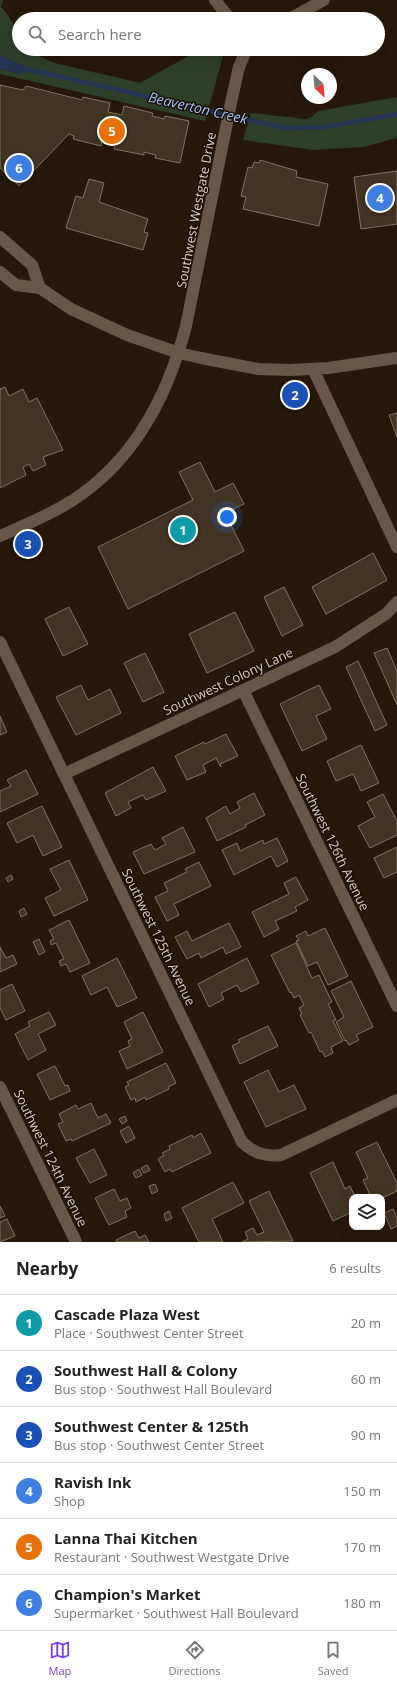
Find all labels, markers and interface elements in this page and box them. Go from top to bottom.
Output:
search box [12,12,385,56]
icon: search [26,23,48,45]
text: Search here [58,24,142,44]
north arrow [301,68,337,104]
water label: Beaverton Creek [147,87,251,128]
pin: 5 [99,116,125,146]
street label: Southwest Westgate Drive [172,130,220,290]
pin: 6 [6,153,32,183]
pin: 4 [367,183,393,213]
pin: 2 [282,380,308,410]
your location [217,507,237,527]
pin: 1 [170,515,196,545]
pin: 3 [15,529,41,559]
street label: Southwest Colony Lane [160,643,296,719]
street label: Southwest 126th Avenue [292,770,374,914]
street label: Southwest 125th Avenue [118,865,200,1009]
street label: Southwest 124th Avenue [10,1086,92,1230]
map controls [349,1194,385,1230]
button: layers [349,1194,385,1230]
text: Nearby [16,1257,78,1280]
text: 6 results [329,1259,381,1277]
text: Cascade Plaza West [54,1304,200,1324]
text: 1 [25,1314,33,1332]
text: 20 m [351,1314,381,1332]
text: Place · Southwest Center Street [54,1324,244,1342]
text: Southwest Hall & Colony [54,1360,237,1380]
text: 2 [25,1370,33,1388]
text: 60 m [351,1370,381,1388]
text: Bus stop · Southwest Hall Boulevard [54,1380,272,1398]
text: Southwest Center & 125th [54,1416,249,1436]
text: 3 [25,1426,33,1444]
text: 90 m [351,1426,381,1444]
text: Bus stop · Southwest Center Street [54,1436,264,1454]
text: Ravish Ink [54,1472,131,1492]
text: 4 [25,1482,33,1500]
text: 150 m [343,1482,381,1500]
text: Shop [54,1492,85,1510]
text: Lanna Thai Kitchen [54,1528,198,1548]
text: 5 [25,1538,33,1556]
text: 170 m [343,1538,381,1556]
text: Restaurant · Southwest Westgate Drive [54,1548,289,1566]
text: Champion's Market [54,1584,200,1604]
text: 6 [25,1594,33,1612]
text: 180 m [343,1594,381,1612]
text: Supermarket · Southwest Hall Boulevard [54,1604,299,1622]
tab: Map [49,1639,71,1678]
tab: Directions [169,1639,221,1678]
tab: Saved [318,1639,348,1678]

